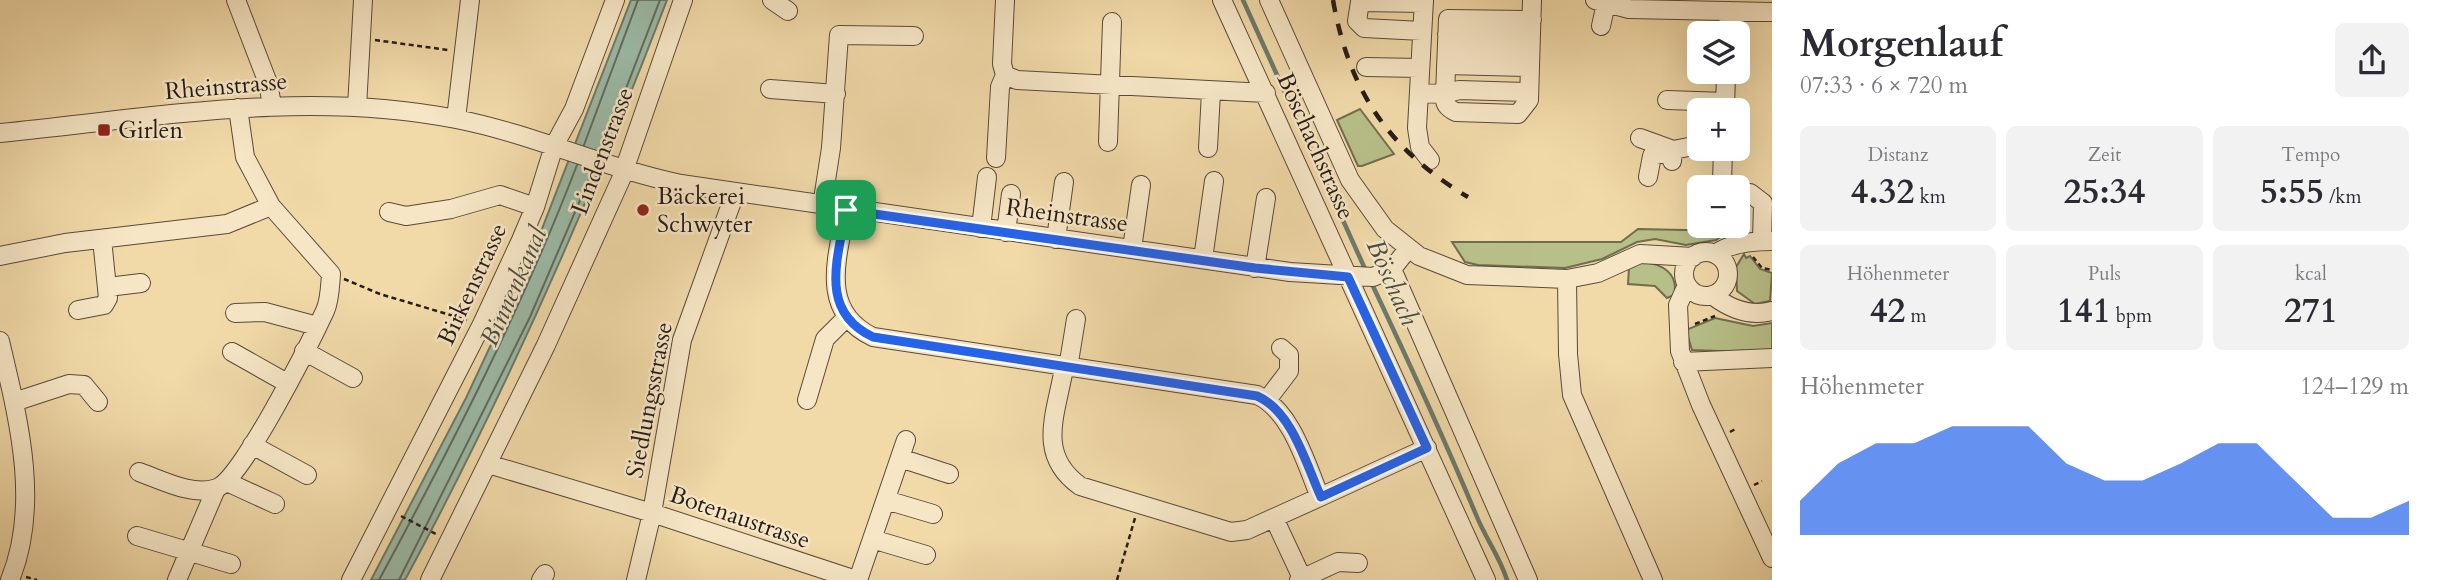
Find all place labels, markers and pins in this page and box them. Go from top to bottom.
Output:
place label: Girlen [118,114,184,147]
marker: Girlen [96,122,112,138]
place label: Bäckerei Schwyter [657,180,753,241]
pin [816,180,876,240]
marker: Bäckerei Schwyter [635,202,651,218]

